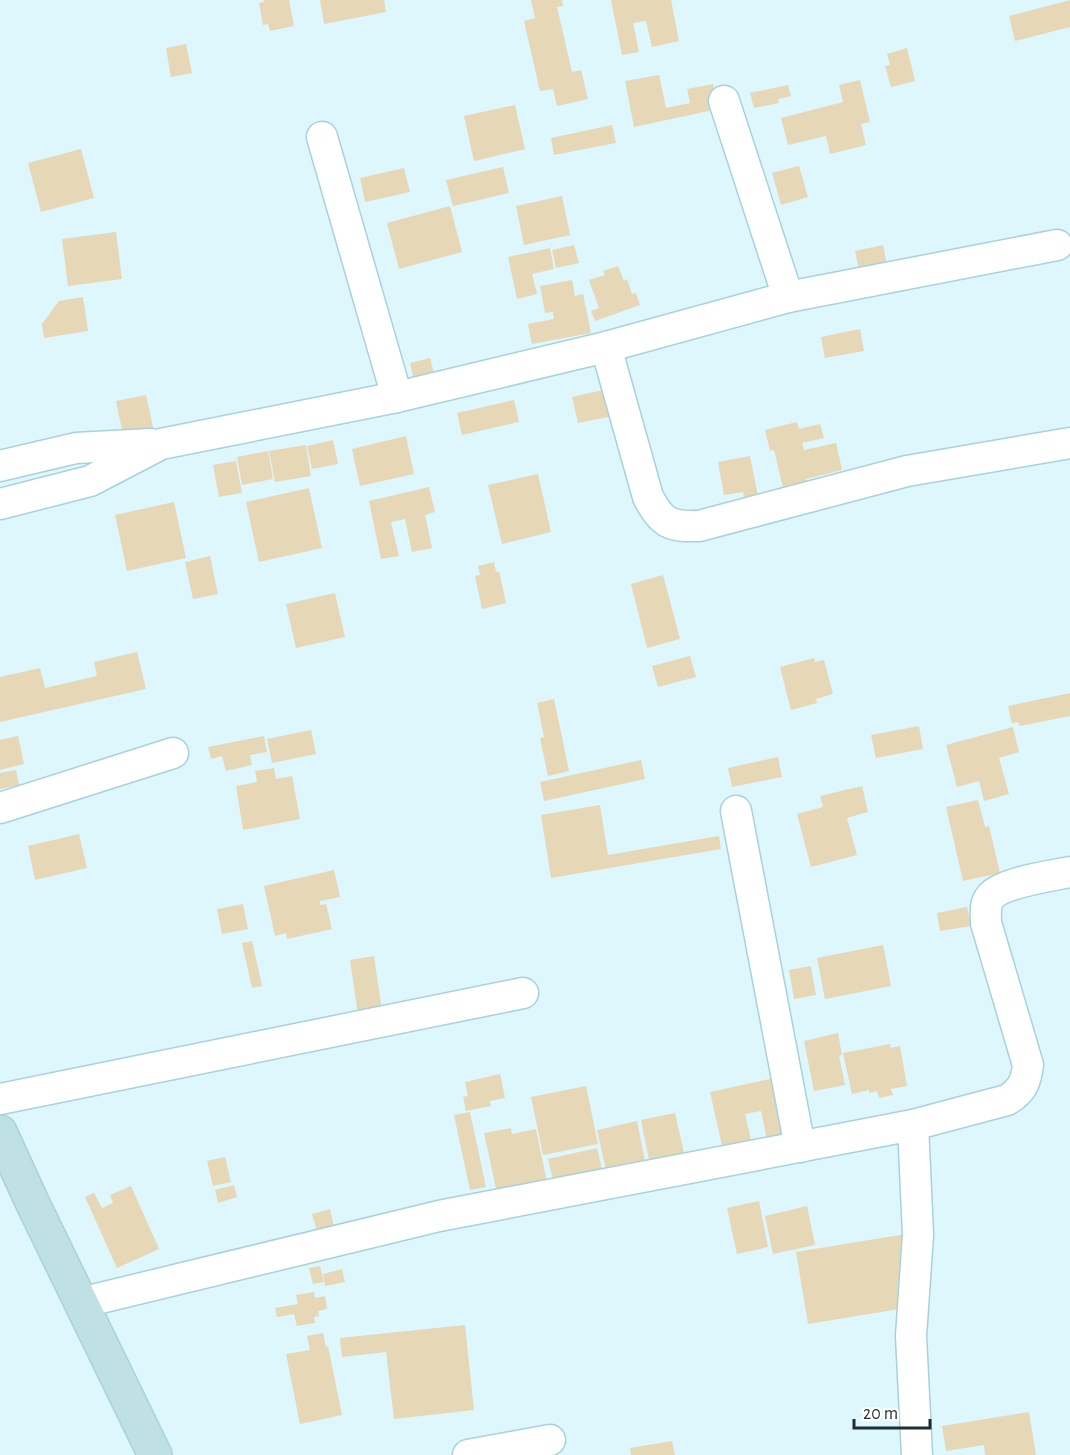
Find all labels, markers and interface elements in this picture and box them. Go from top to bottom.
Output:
scale bar [854,1392,930,1430]
text: 20 m [863,1405,898,1423]

